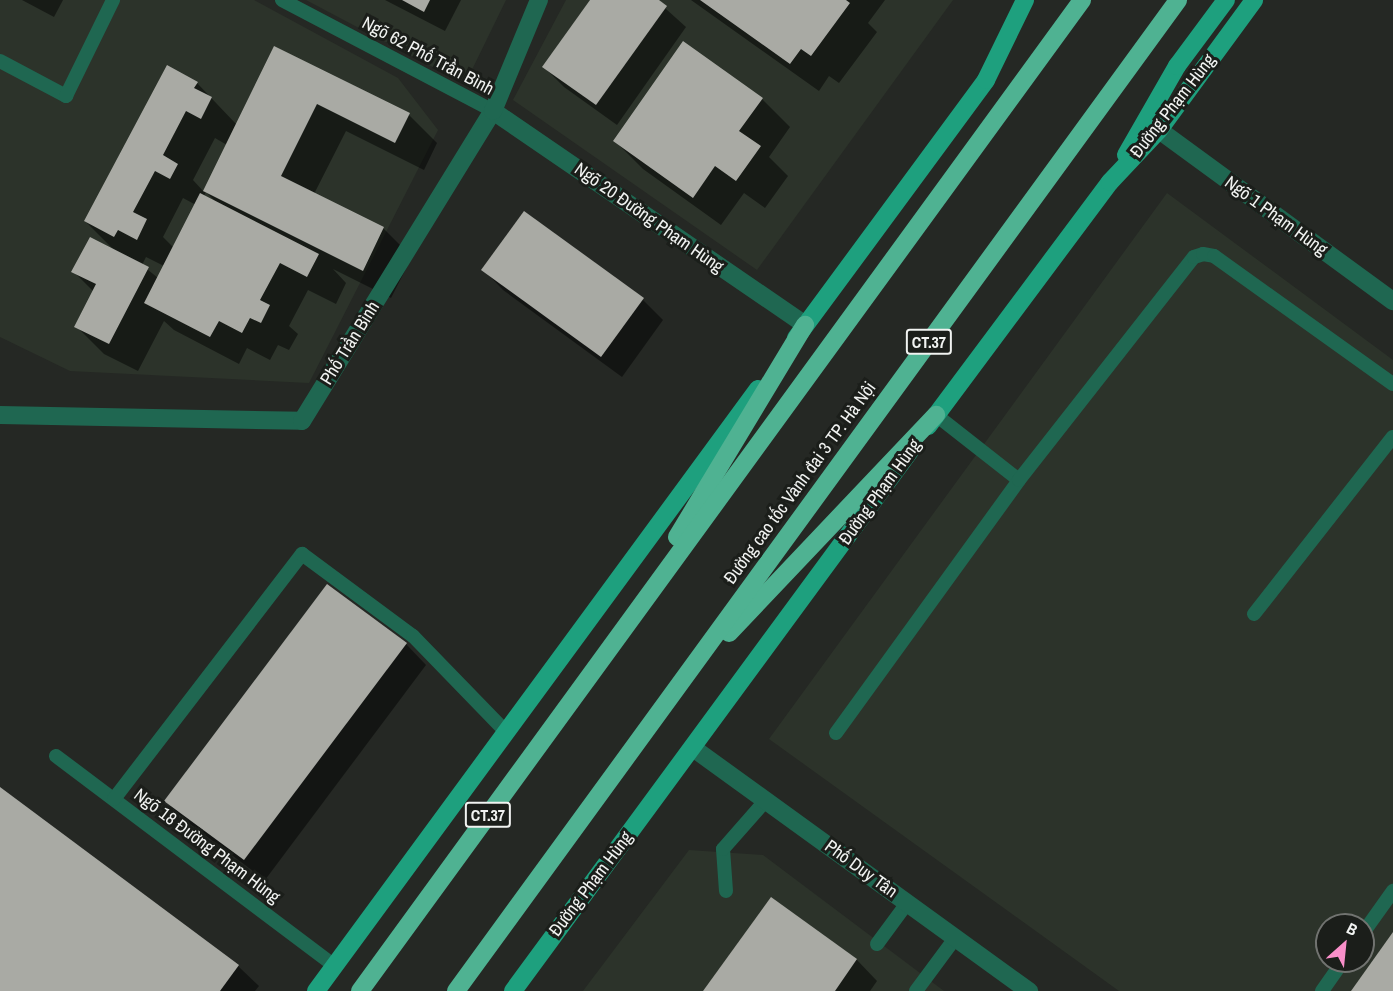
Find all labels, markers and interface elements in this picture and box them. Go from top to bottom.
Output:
street label: Ngõ 62 Phố Trần Bình [358,12,498,100]
street label: Đường Phạm Hùng [1126,50,1220,162]
street label: Ngõ 20 Đường Phạm Hùng [570,158,728,278]
street label: Ngõ 1 Phạm Hùng [1221,172,1331,260]
street label: Phố Trần Bình [316,297,384,389]
road number: CT.37 [905,329,953,355]
street label: Đường cao tốc Vành đai 3 TP. Hà Nội [719,378,881,588]
street label: Đường Phạm Hùng [834,435,926,549]
street label: Ngõ 18 Đường Phạm Hùng [130,784,284,908]
road number: CT.37 [464,802,512,828]
street label: Đường Phạm Hùng [545,827,637,941]
street label: Phố Duy Tân [820,835,902,903]
north arrow [1315,913,1375,973]
text: B [1343,917,1361,941]

